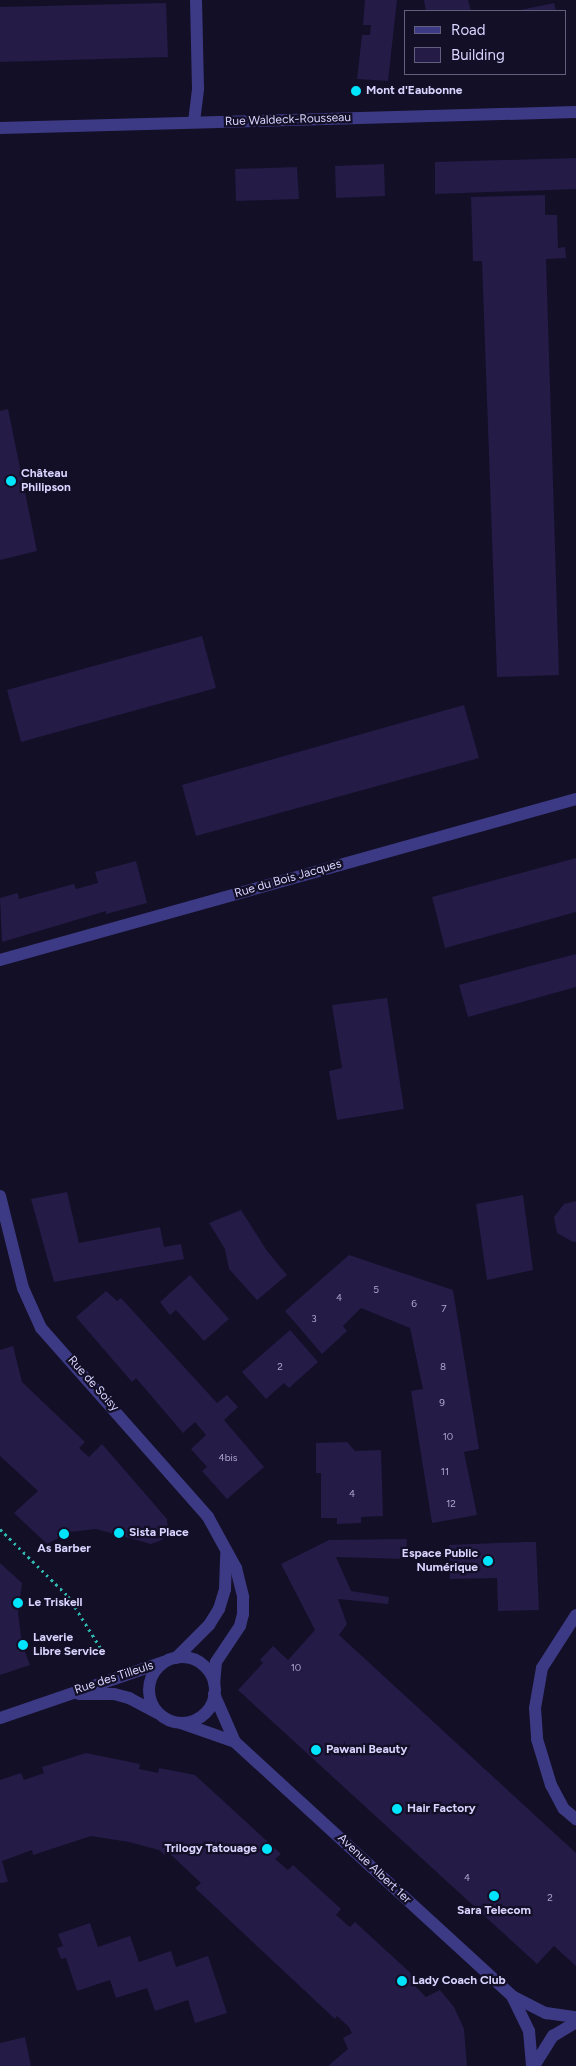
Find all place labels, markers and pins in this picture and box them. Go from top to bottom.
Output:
place label: Mont d'Eaubonne [366,84,463,98]
marker: Mont d'Eaubonne [350,85,362,97]
place label: Château Philipson [21,467,71,495]
marker: Château Philipson [5,475,17,487]
place label: Sista Place [129,1526,189,1540]
marker: Sista Place [113,1527,125,1539]
marker: As Barber [58,1528,70,1540]
place label: As Barber [37,1542,91,1556]
place label: Espace Public Numérique [402,1547,478,1575]
marker: Espace Public Numérique [482,1555,494,1567]
place label: Le Triskell [28,1596,82,1610]
marker: Le Triskell [12,1597,24,1609]
place label: Laverie Libre Service [33,1631,105,1659]
marker: Laverie Libre Service [17,1639,29,1651]
place label: Pawani Beauty [326,1743,407,1757]
marker: Pawani Beauty [310,1744,322,1756]
place label: Hair Factory [407,1802,476,1816]
marker: Hair Factory [391,1803,403,1815]
place label: Trilogy Tatouage [164,1842,257,1856]
marker: Trilogy Tatouage [261,1843,273,1855]
marker: Sara Telecom [488,1890,500,1902]
place label: Sara Telecom [457,1904,531,1918]
place label: Lady Coach Club [412,1974,506,1988]
marker: Lady Coach Club [396,1975,408,1987]

